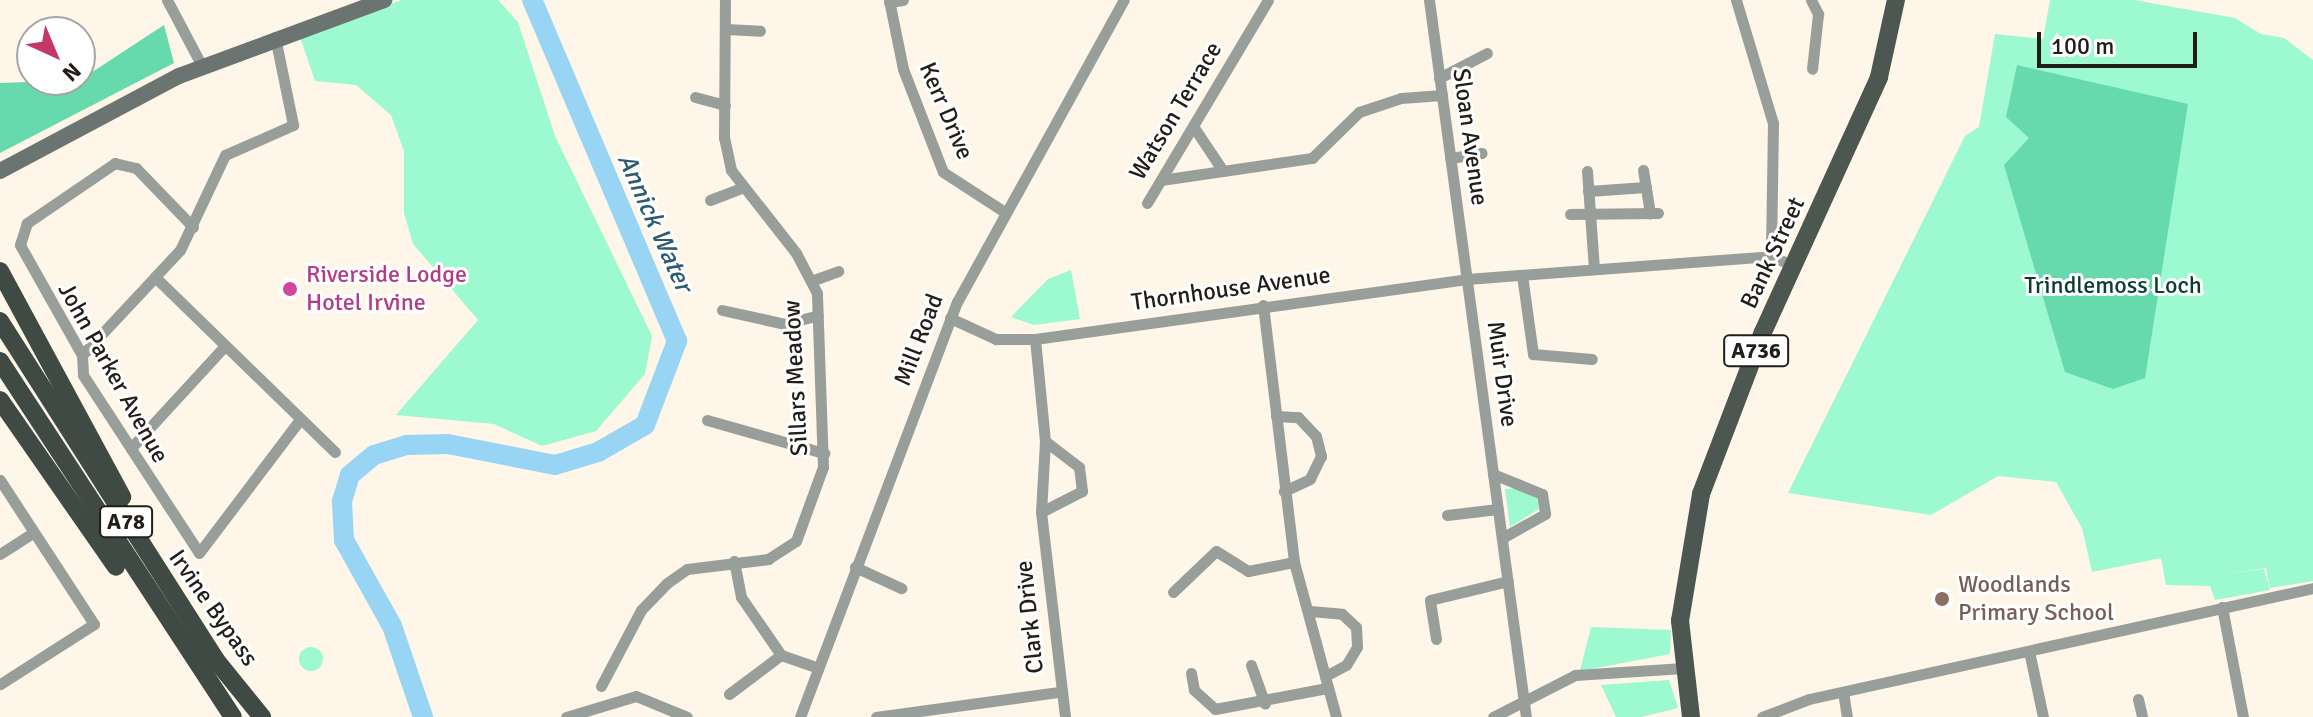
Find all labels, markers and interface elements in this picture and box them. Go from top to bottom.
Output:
north arrow [16,16,96,96]
scale bar [2041,16,2201,66]
text: 100 m [2051,31,2114,61]
street label: Watson Terrace [1124,37,1228,185]
text: N [57,57,87,87]
street label: Kerr Drive [913,58,979,164]
street label: Sloan Avenue [1446,67,1494,207]
water label: Annick Water [610,149,698,297]
street label: Bank Street [1735,193,1811,313]
place label: Riverside Lodge Hotel Irvine [306,261,467,317]
street label: Thornhouse Avenue [1130,261,1332,317]
park label: Trindlemoss Loch [2024,272,2202,300]
street label: John Parker Avenue [52,278,174,468]
marker: Riverside Lodge Hotel Irvine [281,280,299,298]
street label: Mill Road [888,290,950,390]
street label: Sillars Meadow [778,299,814,457]
street label: Muir Drive [1480,319,1524,429]
road number: A736 [1722,333,1790,369]
road number: A78 [98,504,154,540]
street label: Irvine Bypass [162,544,264,672]
street label: Clark Drive [1010,559,1050,675]
place label: Woodlands Primary School [1958,571,2114,627]
marker: Woodlands Primary School [1933,590,1951,608]

